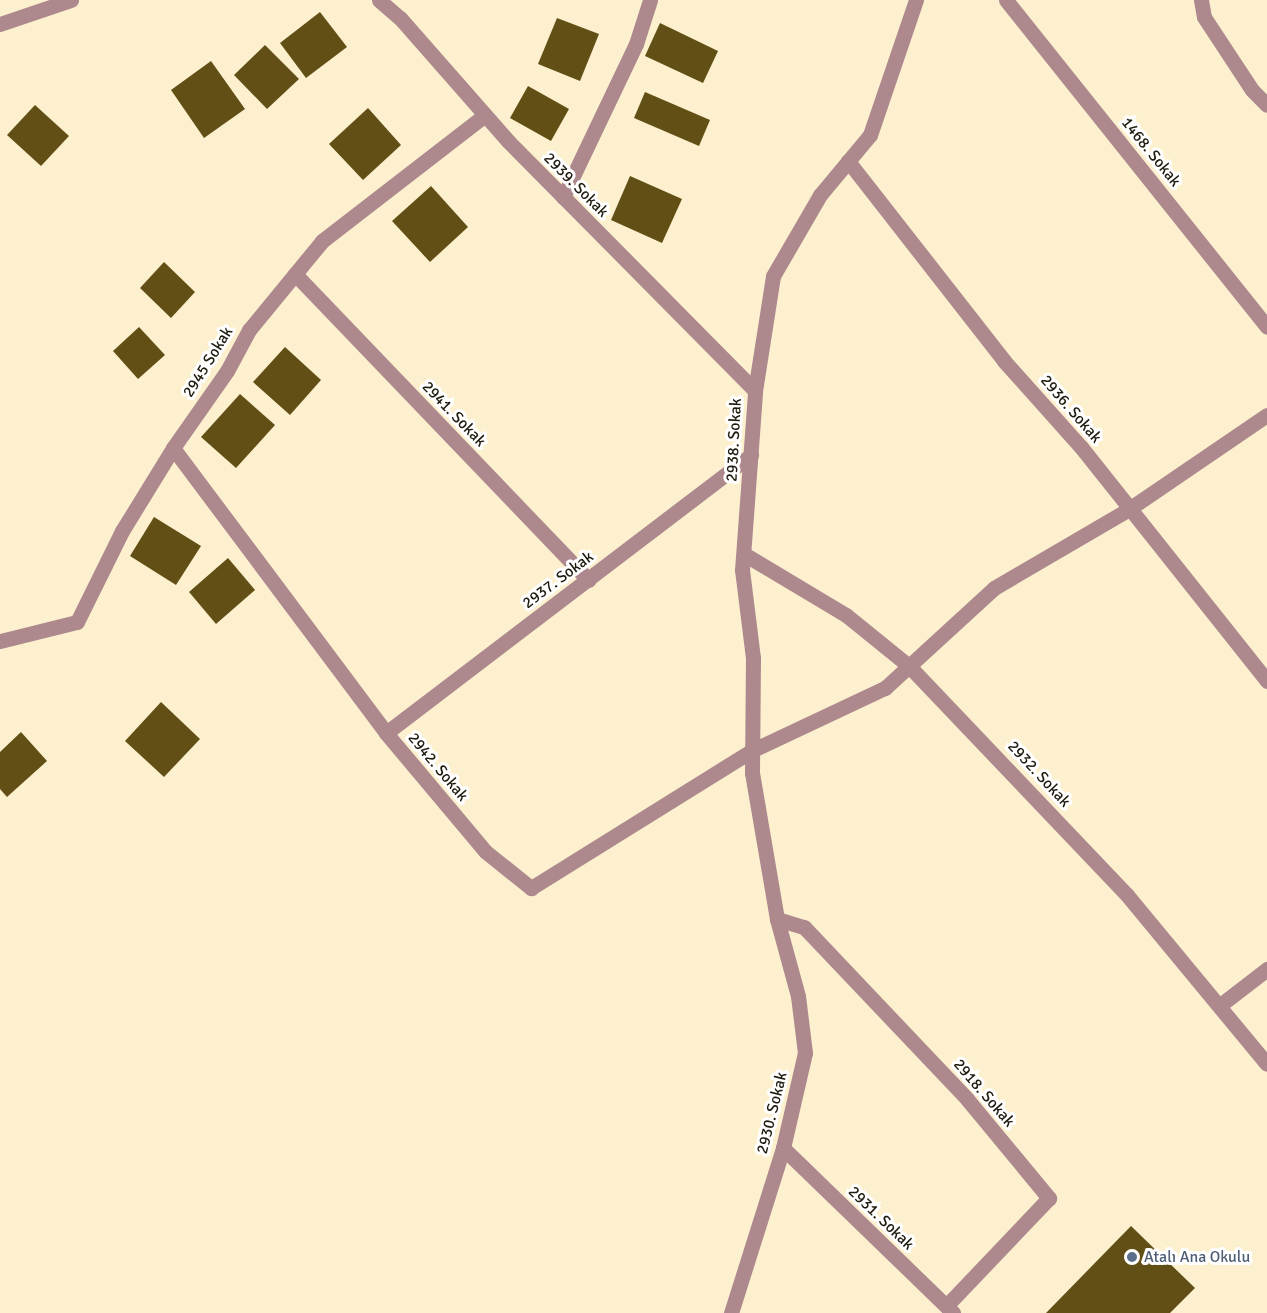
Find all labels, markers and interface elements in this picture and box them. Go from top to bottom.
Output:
street label: 1468. Sokak [1117,113,1185,191]
street label: 2939. Sokak [540,149,612,221]
street label: 2945 Sokak [179,323,237,401]
street label: 2936. Sokak [1036,371,1106,447]
street label: 2941. Sokak [418,377,490,451]
street label: 2938. Sokak [722,398,746,482]
street label: 2937. Sokak [519,547,597,613]
street label: 2942. Sokak [404,729,472,805]
street label: 2932. Sokak [1003,737,1075,811]
street label: 2918. Sokak [949,1055,1019,1131]
street label: 2930. Sokak [753,1070,791,1156]
street label: 2931. Sokak [844,1182,918,1254]
place label: Atalı Ana Okulu [1144,1247,1250,1267]
marker: Atalı Ana Okulu [1125,1250,1139,1264]

